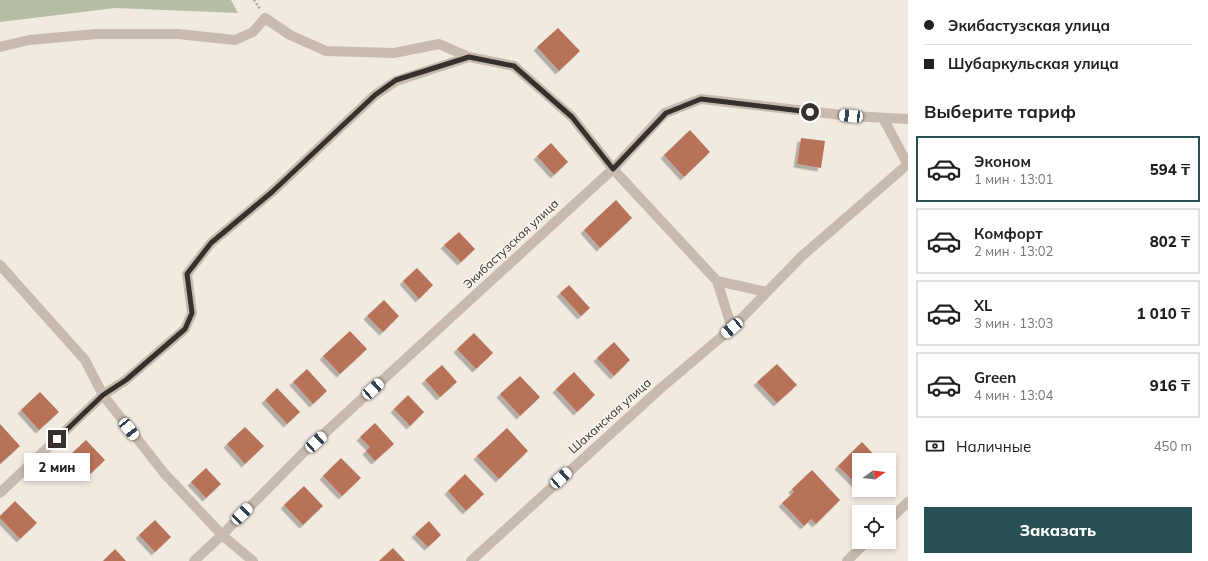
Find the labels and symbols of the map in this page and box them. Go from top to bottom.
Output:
route start [801,103,819,121]
car [838,109,864,123]
street label: Экибастузская улица [460,196,561,292]
car [719,316,745,340]
street label: Шаханская улица [565,375,654,457]
car [360,377,386,401]
car [117,416,141,442]
car [303,429,329,455]
route end [48,430,66,448]
callout: 2 мин [24,453,90,481]
north arrow [852,453,896,497]
car [548,466,574,490]
car [229,501,255,527]

